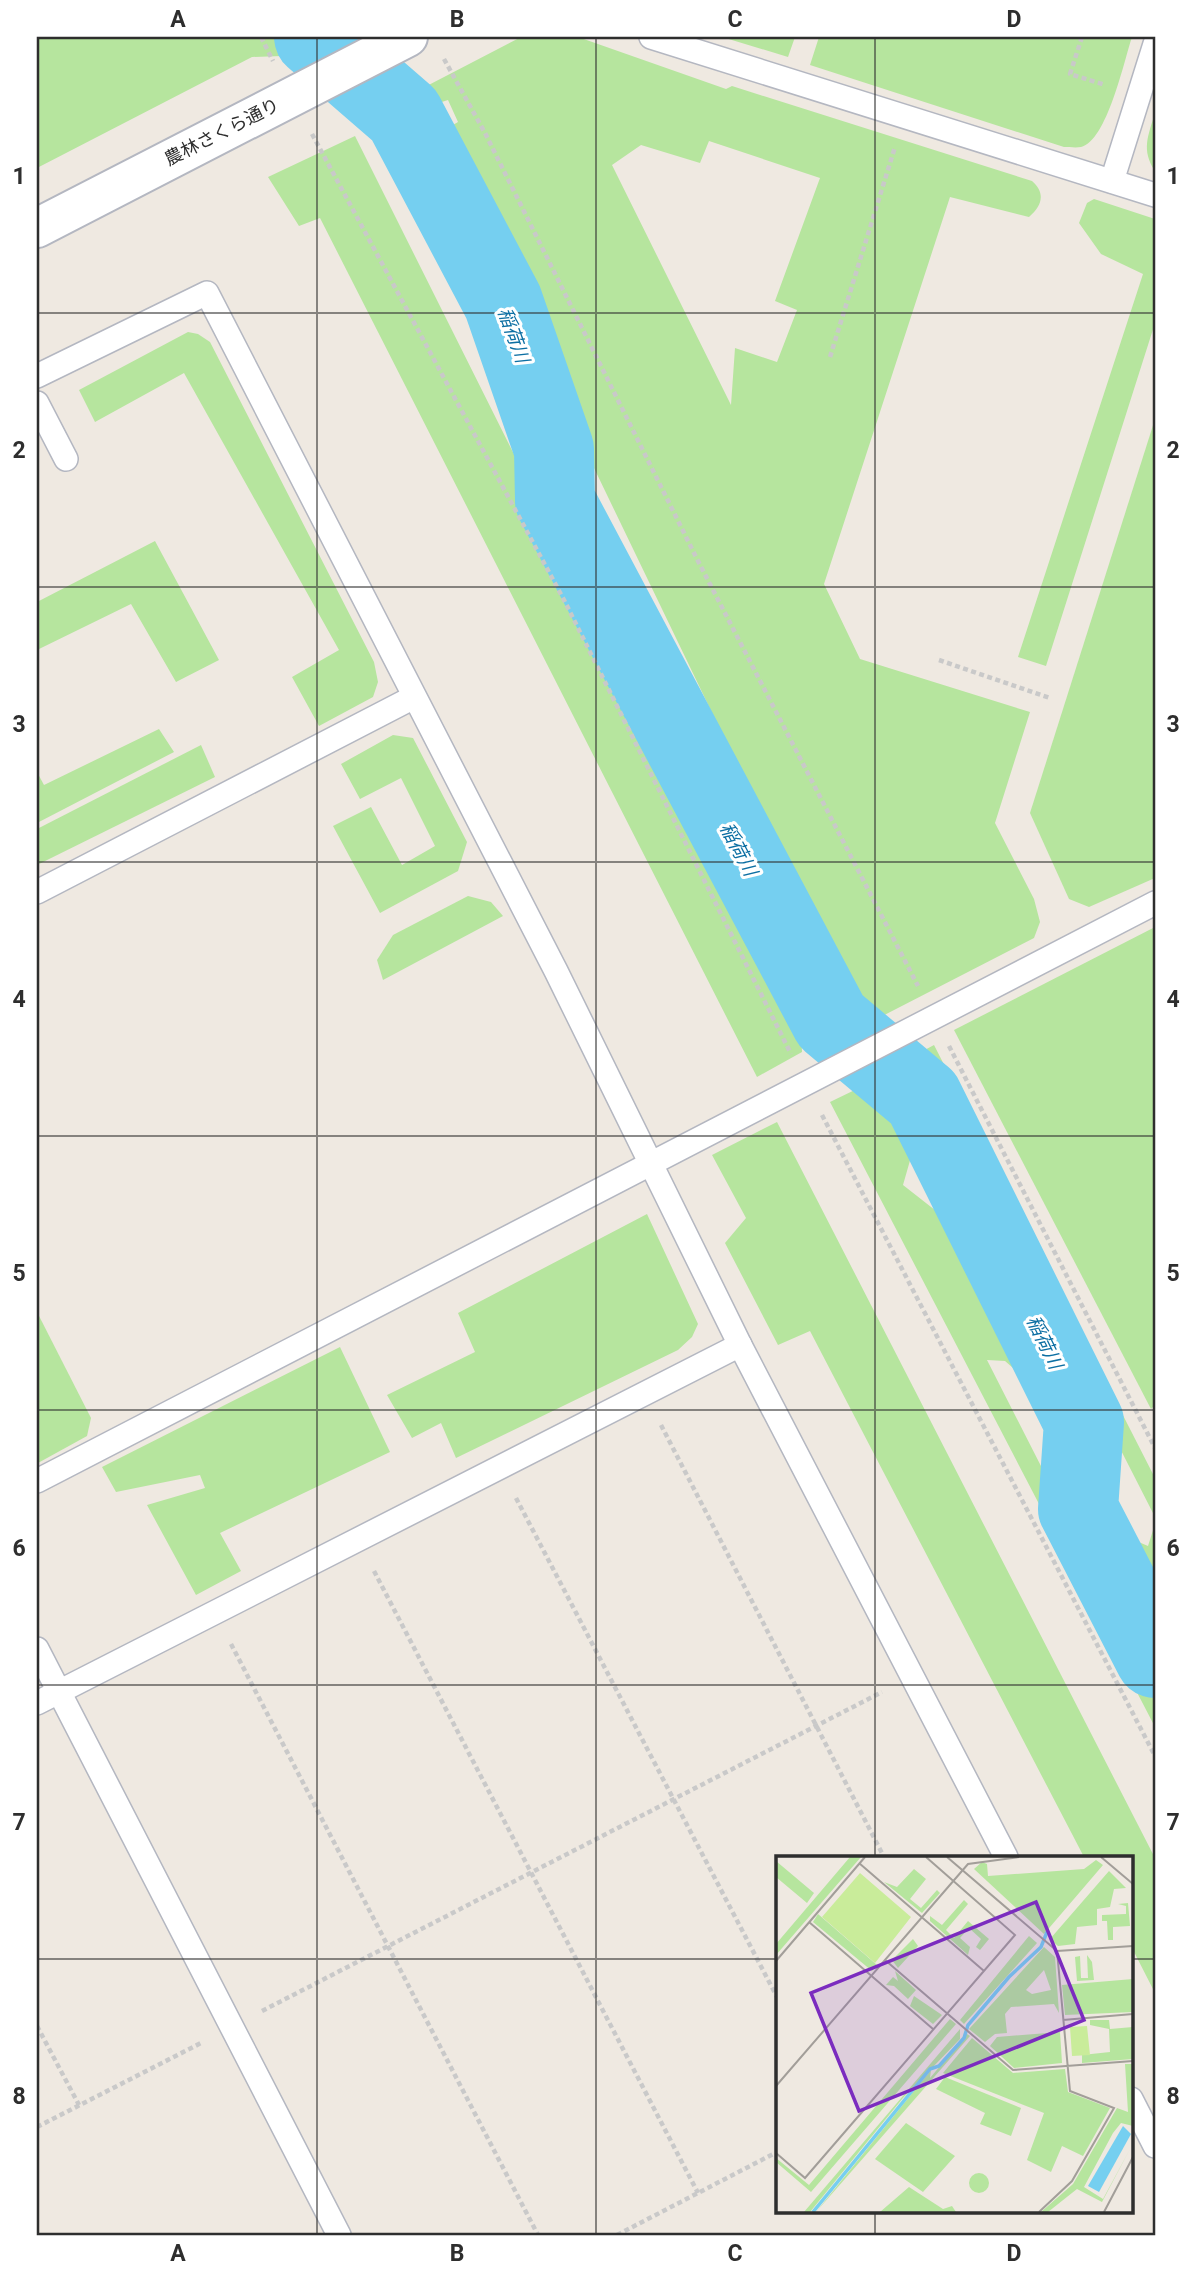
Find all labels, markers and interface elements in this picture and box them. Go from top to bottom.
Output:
text: A [170,6,186,33]
text: B [450,6,464,33]
text: C [727,6,743,33]
text: D [1007,6,1021,33]
street label: 農林さくら通り [161,94,283,170]
text: 1 [12,163,26,190]
text: 1 [1166,163,1180,190]
water label: 稲荷川 [493,304,535,368]
text: 2 [12,437,26,464]
text: 2 [1166,437,1180,464]
text: 3 [12,711,26,738]
text: 3 [1166,711,1180,738]
water label: 稲荷川 [715,819,763,882]
text: 4 [12,986,26,1013]
text: 4 [1166,986,1180,1013]
text: 5 [12,1260,26,1287]
text: 5 [1166,1260,1180,1287]
water label: 稲荷川 [1022,1312,1068,1375]
text: 6 [12,1535,26,1562]
text: 6 [1166,1535,1180,1562]
text: 7 [12,1809,26,1836]
text: 7 [1166,1809,1180,1836]
inset map [776,1856,1132,2212]
text: 8 [12,2083,26,2110]
text: 8 [1166,2083,1180,2110]
text: A [170,2240,186,2267]
text: B [450,2240,464,2267]
text: C [727,2240,743,2267]
text: D [1007,2240,1021,2267]

